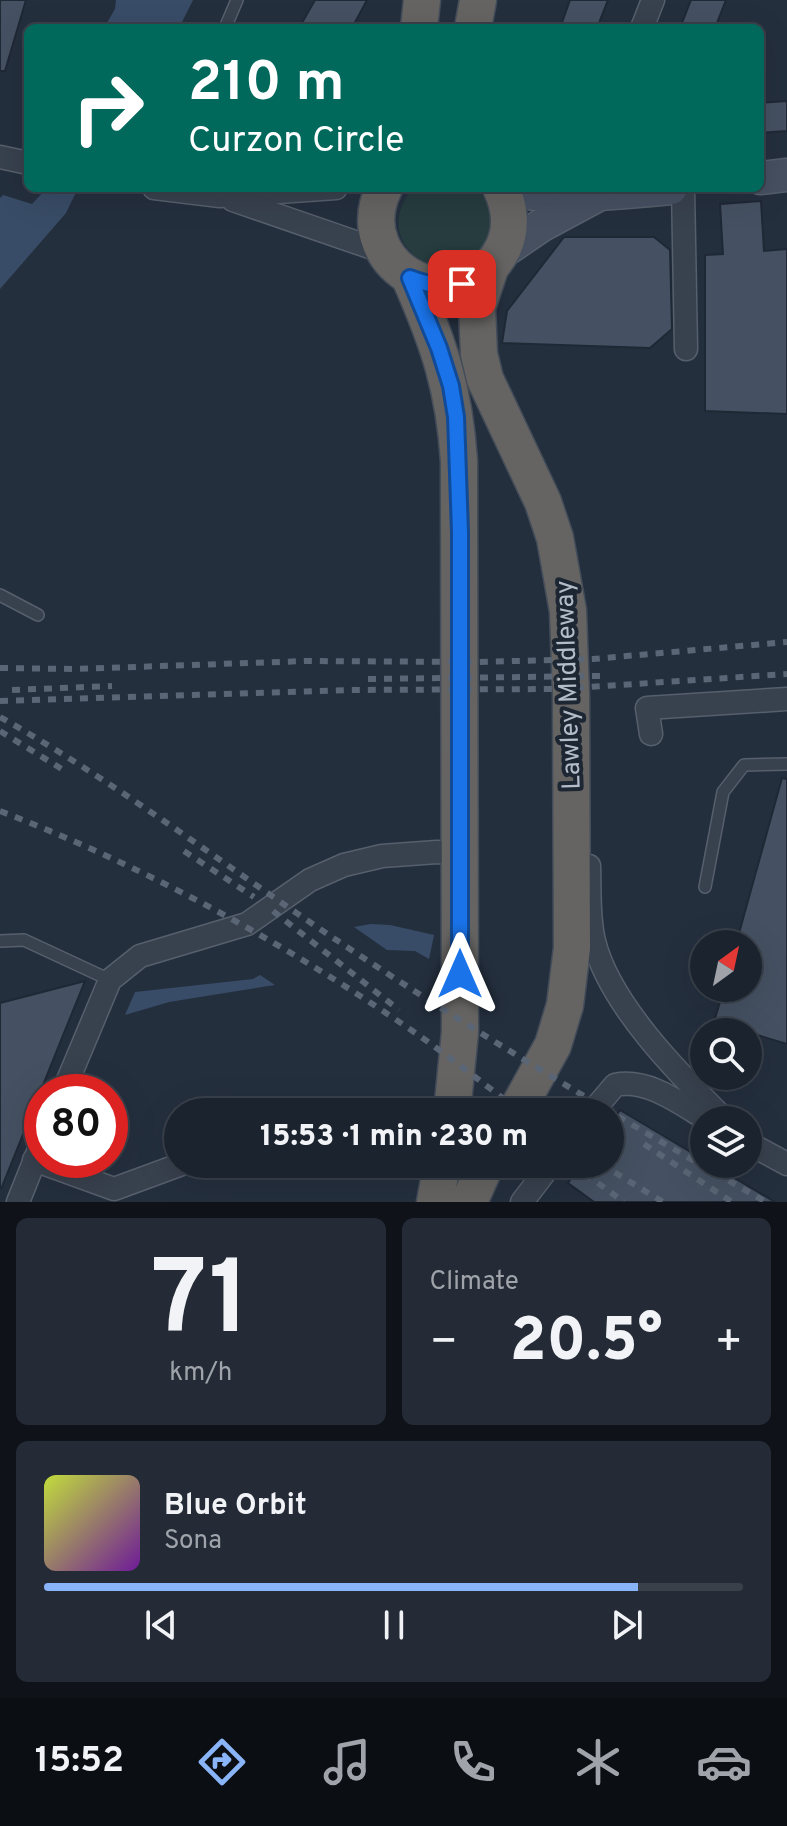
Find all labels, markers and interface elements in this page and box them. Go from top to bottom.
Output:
text: 210 m [188,50,345,120]
icon: right [56,56,160,160]
text: Curzon Circle [188,119,404,165]
pin [428,250,496,318]
icon: arrive [440,262,484,306]
street label: Lawley Middleway [549,580,590,790]
north arrow [690,930,762,1002]
map controls [690,930,762,1178]
position arrow [418,932,502,1016]
button: search [690,1018,762,1090]
speed limit sign: 80 [24,1074,128,1178]
button: layers [690,1106,762,1178]
text: 15:53 · 1 min · 230 m [260,1119,528,1156]
text: 71 [151,1239,250,1371]
text: Climate [430,1266,519,1299]
text: 20.5° [510,1306,663,1382]
text: − [430,1316,458,1372]
text: + [715,1316,743,1372]
text: km/h [169,1357,232,1390]
text: Blue Orbit [164,1488,307,1525]
text: Sona [164,1525,222,1558]
icon: previous [139,1603,183,1647]
icon: pause [372,1603,416,1647]
icon: next [605,1603,649,1647]
icon: directions [194,1734,250,1790]
icon: music [319,1734,375,1790]
icon: phone [445,1734,501,1790]
icon: climate [570,1734,626,1790]
icon: car [696,1734,752,1790]
text: 15:52 [35,1739,124,1785]

